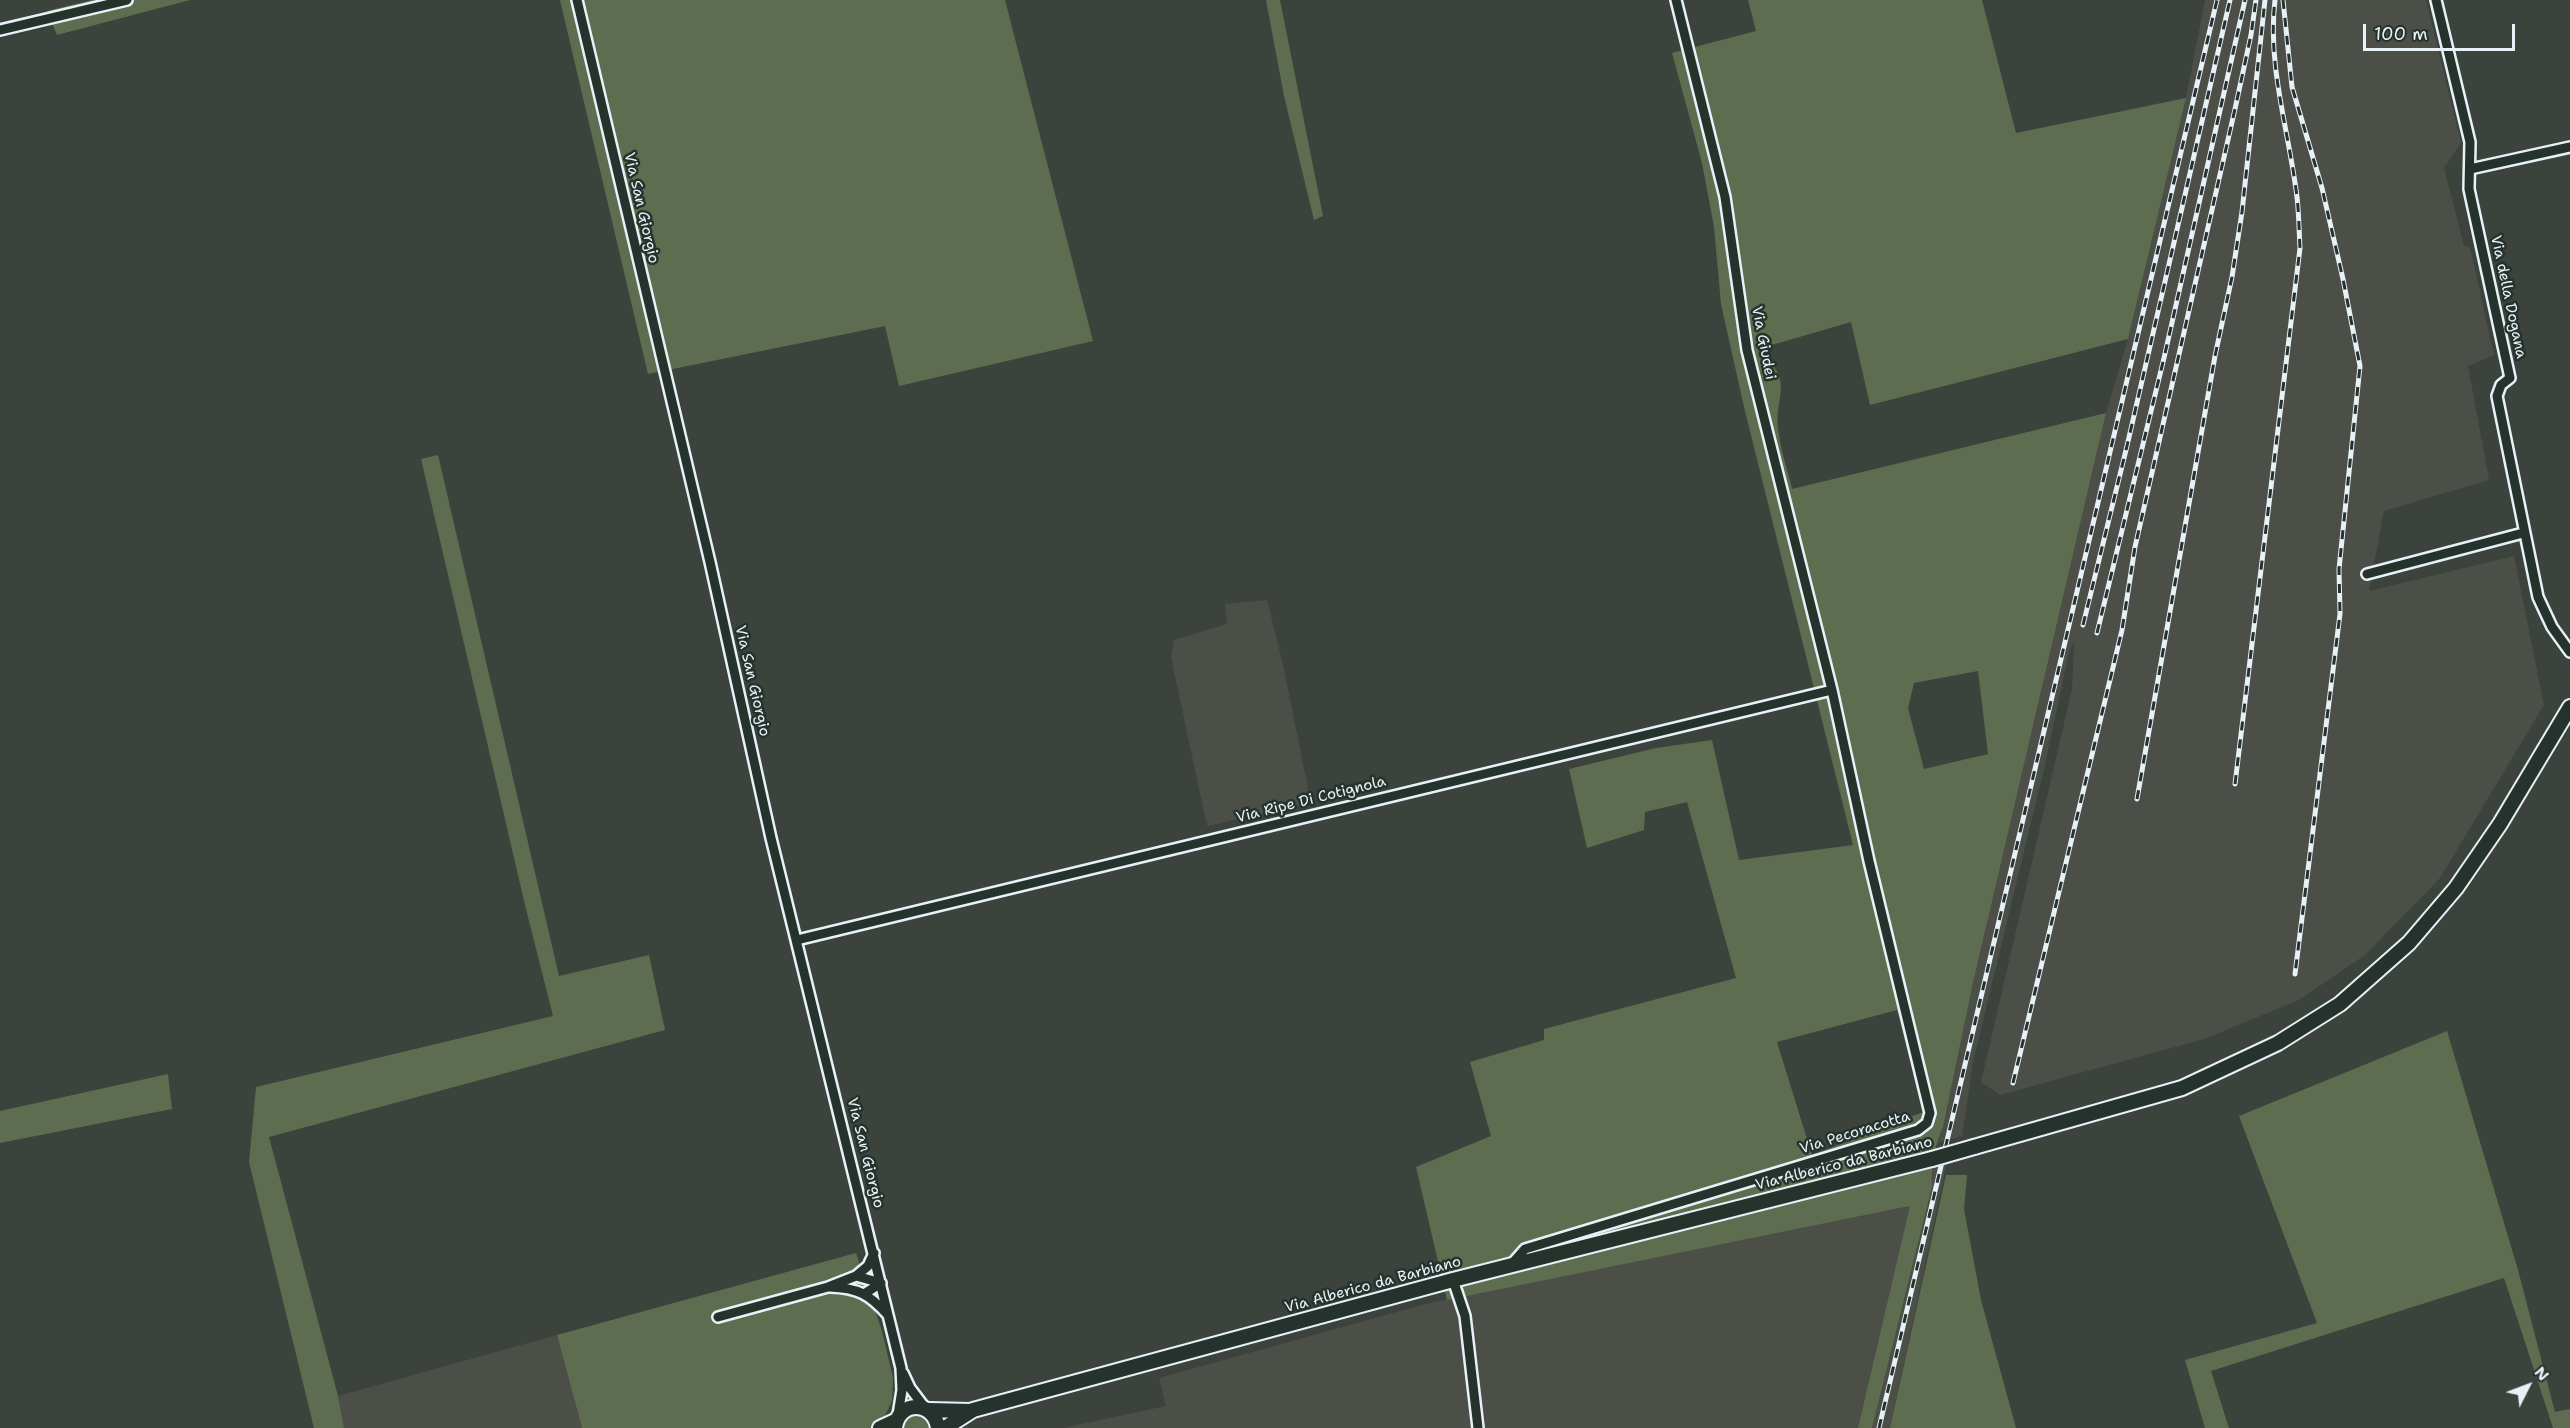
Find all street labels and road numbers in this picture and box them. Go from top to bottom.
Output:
street label: Via San Giorgio [619,151,663,265]
street label: Via della Dogana [2486,234,2530,360]
street label: Via Giudei [1747,305,1779,381]
street label: Via San Giorgio [730,624,774,738]
street label: Via Ripe Di Cotignola [1234,773,1388,827]
street label: Via San Giorgio [843,1096,887,1210]
street label: Via Pecoracotta [1798,1108,1912,1158]
street label: Via Alberico da Barbiano [1754,1133,1934,1195]
street label: Via Alberico da Barbiano [1283,1253,1463,1317]

